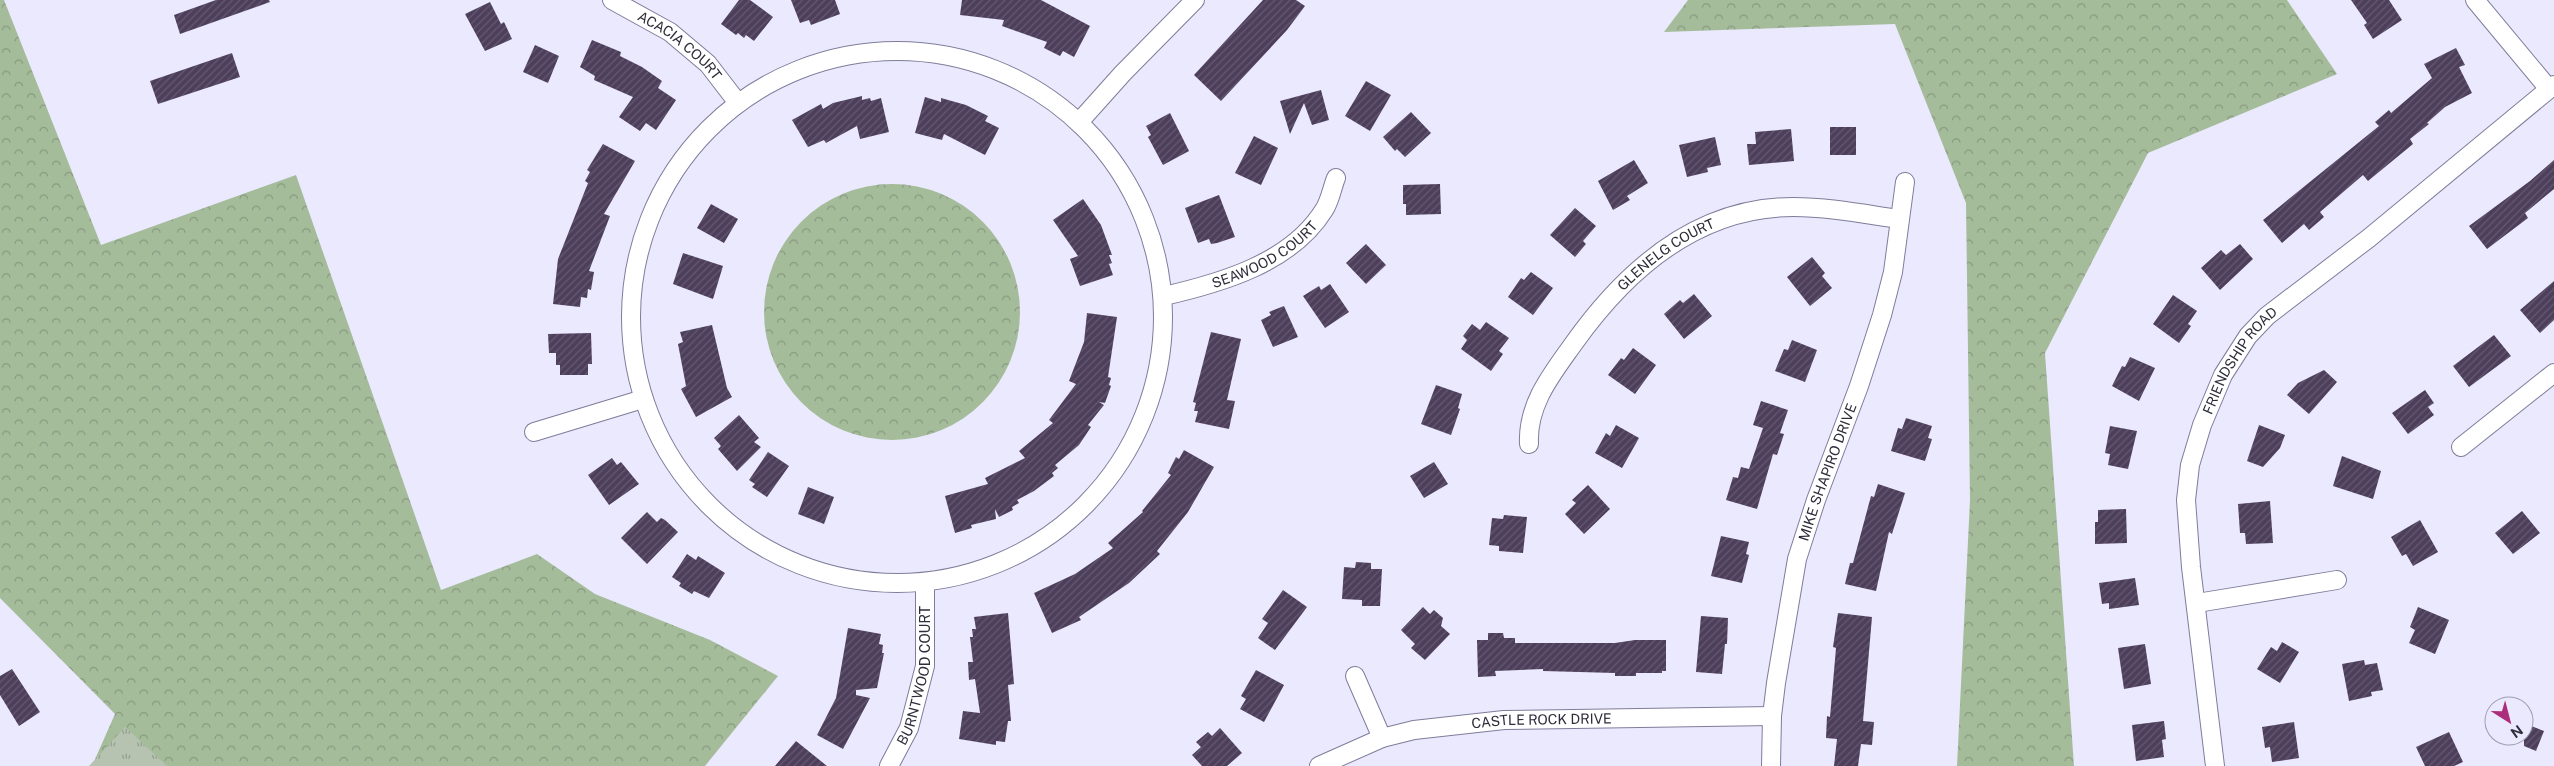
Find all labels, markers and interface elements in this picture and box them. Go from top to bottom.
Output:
street label: ACACIA COURT [635,8,725,83]
street label: GLENELG COURT [1614,215,1717,294]
street label: SEAWOOD COURT [1210,218,1321,291]
street label: FRIENDSHIP ROAD [2199,303,2280,417]
street label: MIKE SHAPIRO DRIVE [1795,401,1860,543]
street label: BURNTWOOD COURT [894,606,933,748]
north arrow [2484,696,2534,746]
street label: CASTLE ROCK DRIVE [1471,710,1612,732]
text: N [2508,722,2526,741]

